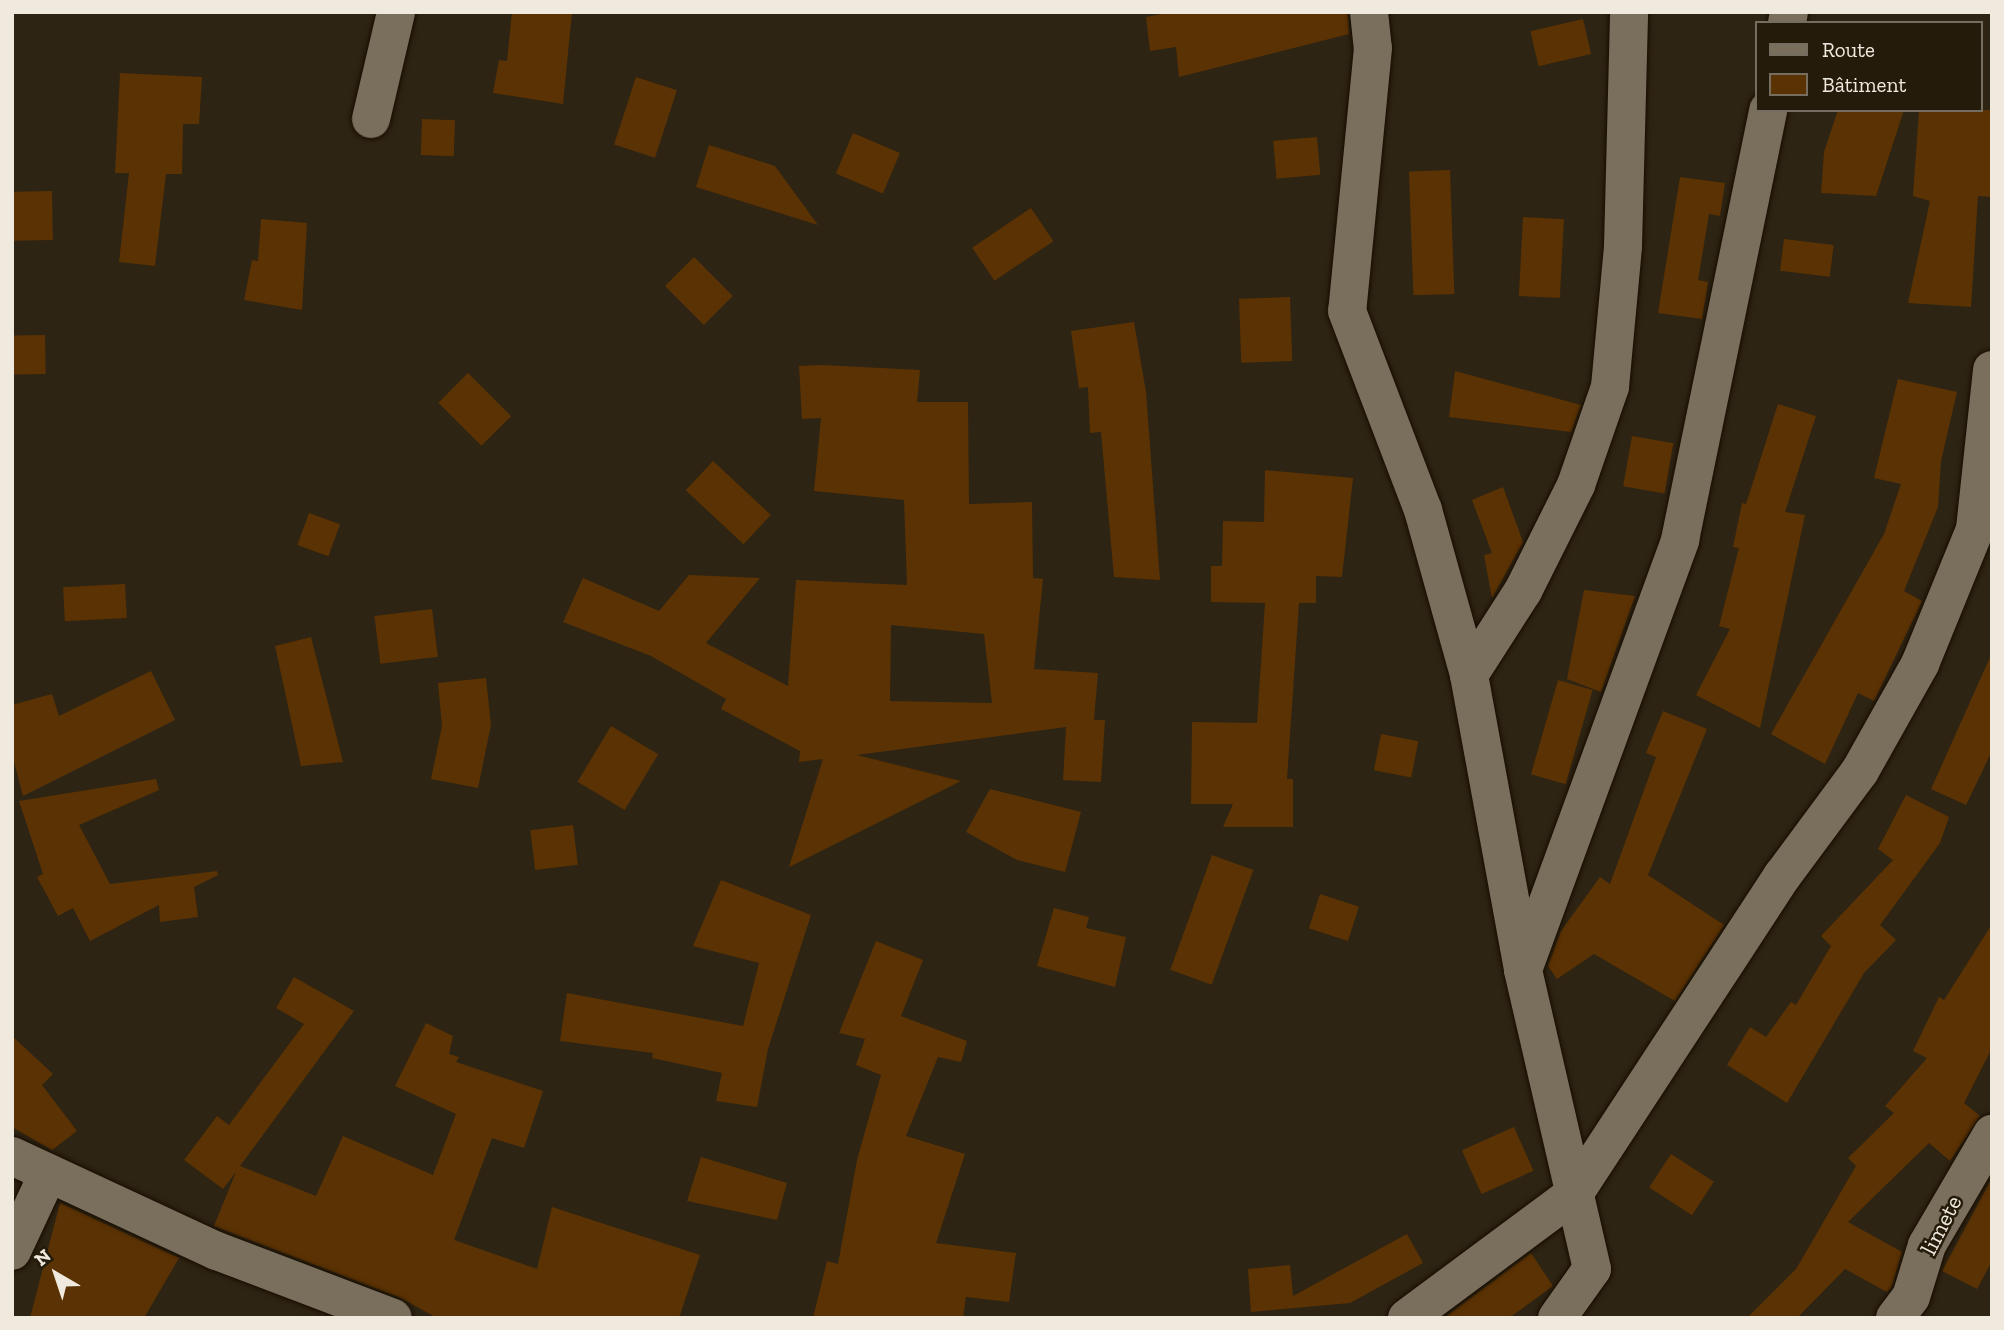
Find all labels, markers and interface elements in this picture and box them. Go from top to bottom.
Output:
legend [1756,21,1983,112]
text: Route [1822,37,1875,62]
text: Bâtiment [1822,72,1906,97]
street label: limete [1915,1191,1967,1259]
north arrow [21,1239,91,1309]
text: N [30,1244,55,1271]

